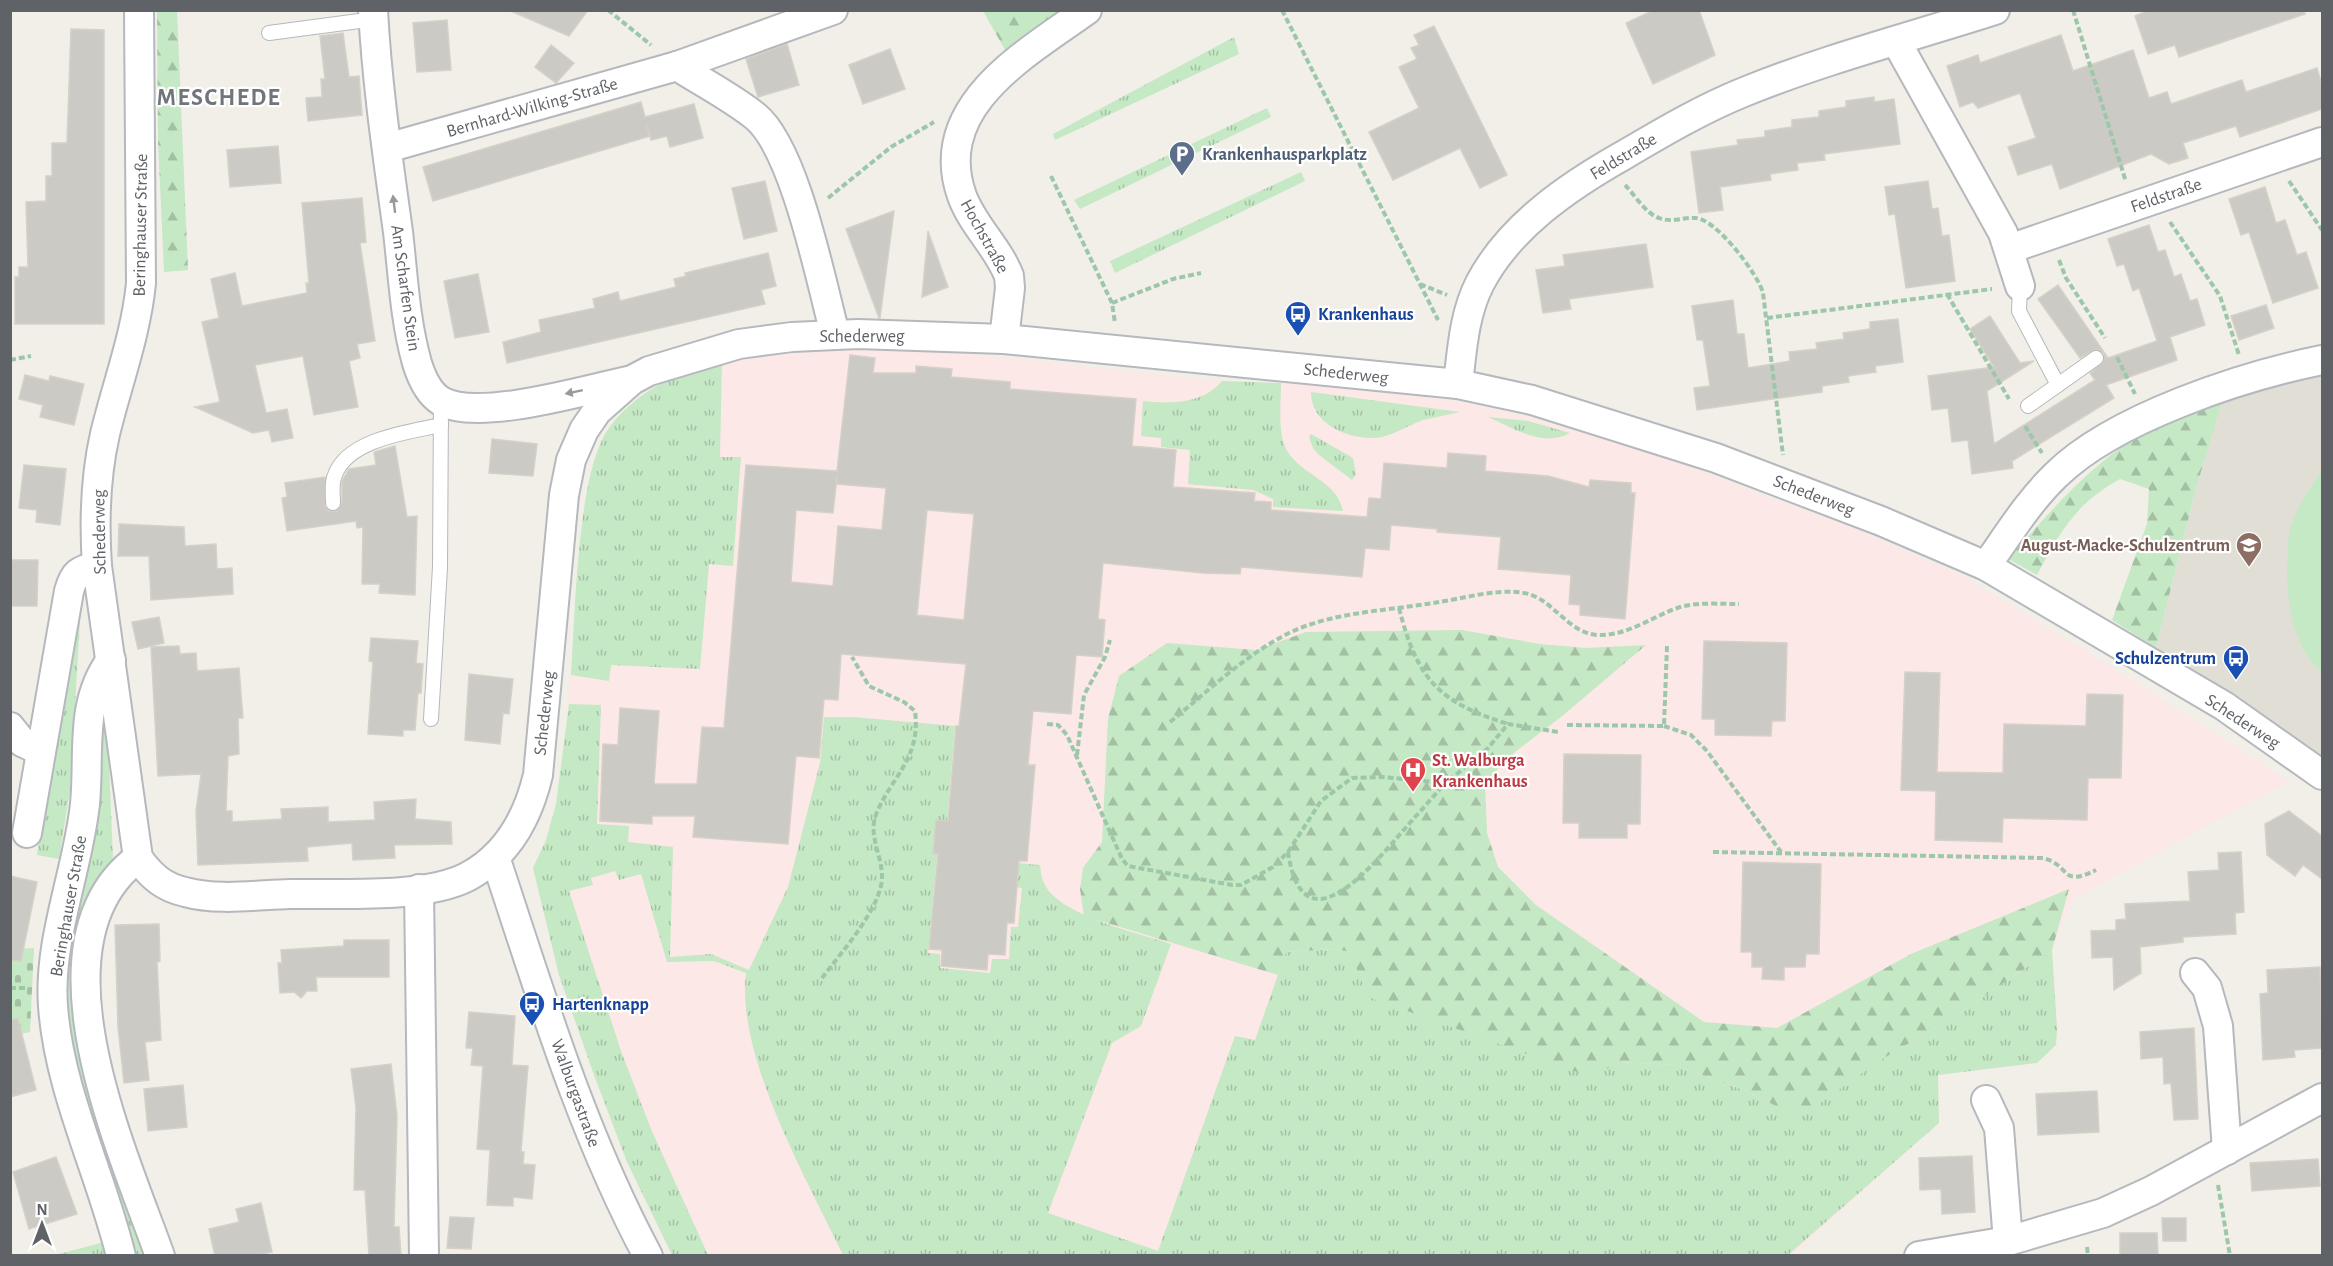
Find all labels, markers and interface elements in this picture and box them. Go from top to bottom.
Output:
street label: Bernhard-Wilking-Straße [445,75,620,141]
district label: MESCHEDE [157,86,281,110]
street label: Feldstraße [1587,130,1660,184]
parking icon: Krankenhausparkplatz [1167,139,1197,177]
place label: Krankenhausparkplatz [1202,146,1367,164]
street label: Beringhauser Straße [131,153,151,297]
street label: Feldstraße [2128,175,2204,216]
one-way arrow [389,195,399,214]
street label: Hochstraße [956,196,1012,277]
street label: Am Scharfen Stein [387,224,423,353]
bus stop icon: Krankenhaus [1283,299,1313,337]
place label: Krankenhaus [1318,306,1414,324]
street label: Schederweg [819,328,905,346]
street label: Schederweg [1303,361,1389,387]
one-way arrow [564,388,583,397]
street label: Schederweg [1771,472,1857,520]
street label: Schederweg [90,489,110,575]
school or university icon: August-Macke-Schulzentrum [2234,530,2264,568]
place label: August-Macke-Schulzentrum [2021,537,2230,555]
bus stop icon: Schulzentrum [2221,643,2251,681]
place label: Schulzentrum [2115,650,2216,668]
street label: Schederweg [532,670,558,756]
street label: Schederweg [2202,691,2283,753]
place label: St. Walburga Krankenhaus [1432,752,1528,791]
hospital icon: St. Walburga Krankenhaus [1398,755,1428,793]
street label: Beringhauser Straße [48,834,90,978]
bus stop icon: Hartenknapp [517,989,547,1027]
place label: Hartenknapp [552,996,649,1014]
street label: Walburgastraße [547,1037,603,1150]
north arrow [12,1194,72,1254]
text: N [36,1202,48,1218]

